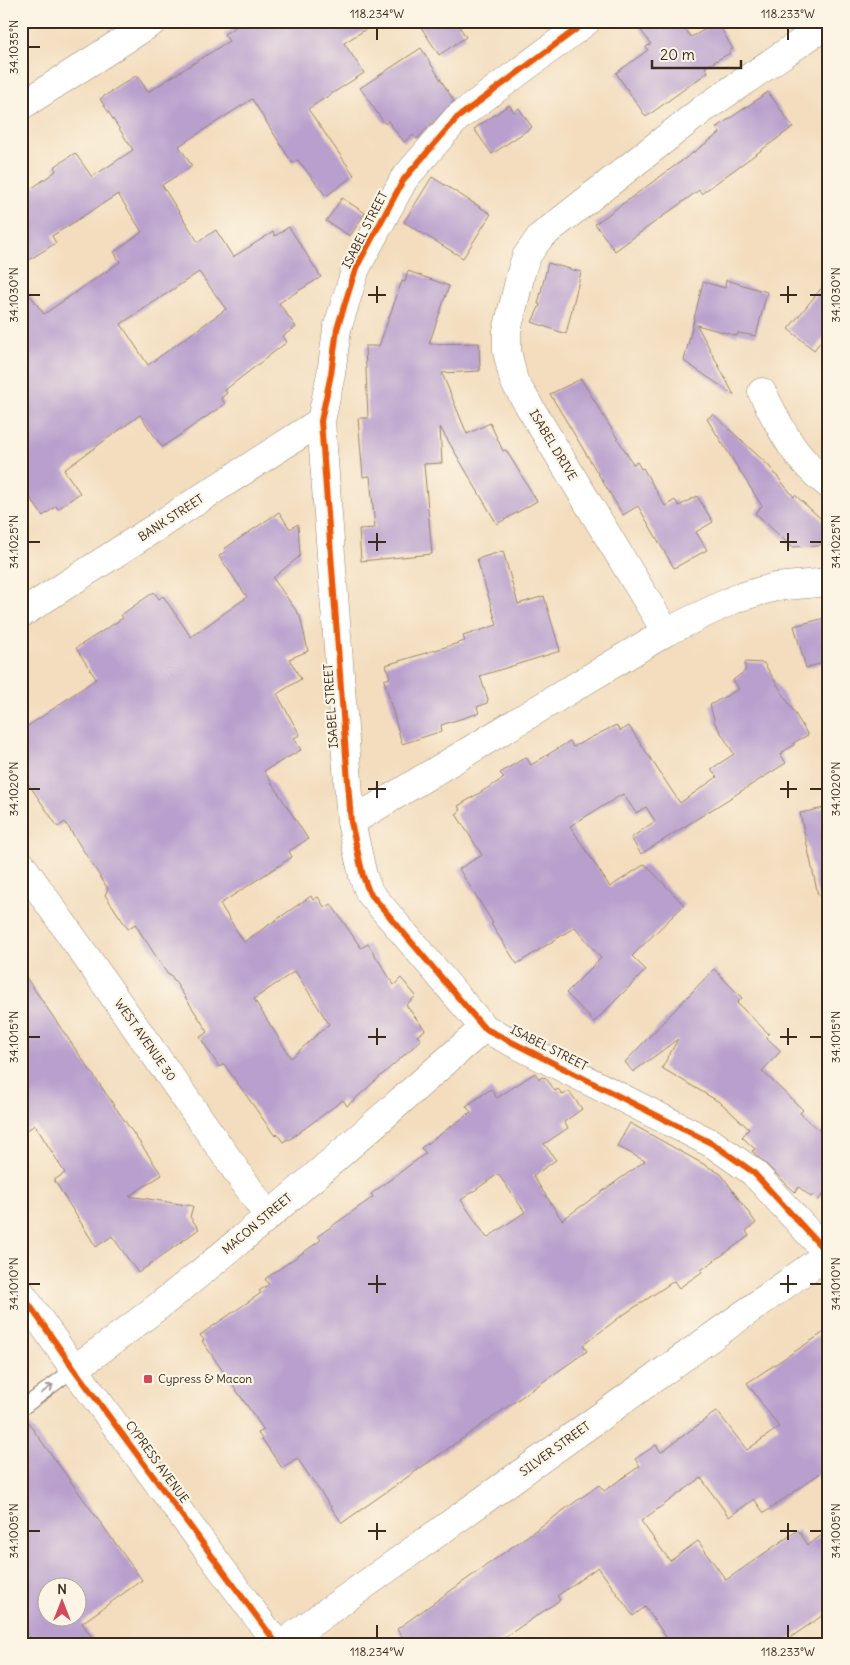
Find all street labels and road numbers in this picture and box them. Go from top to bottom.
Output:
street label: ISABEL STREET [339,189,390,271]
street label: ISABEL DRIVE [526,407,580,483]
street label: BANK STREET [135,491,206,544]
street label: ISABEL STREET [320,663,341,749]
street label: WEST AVENUE 30 [112,996,179,1084]
street label: ISABEL STREET [508,1022,590,1073]
street label: MACON STREET [219,1190,295,1257]
street label: CYPRESS AVENUE [123,1418,192,1506]
street label: SILVER STREET [517,1418,593,1479]

